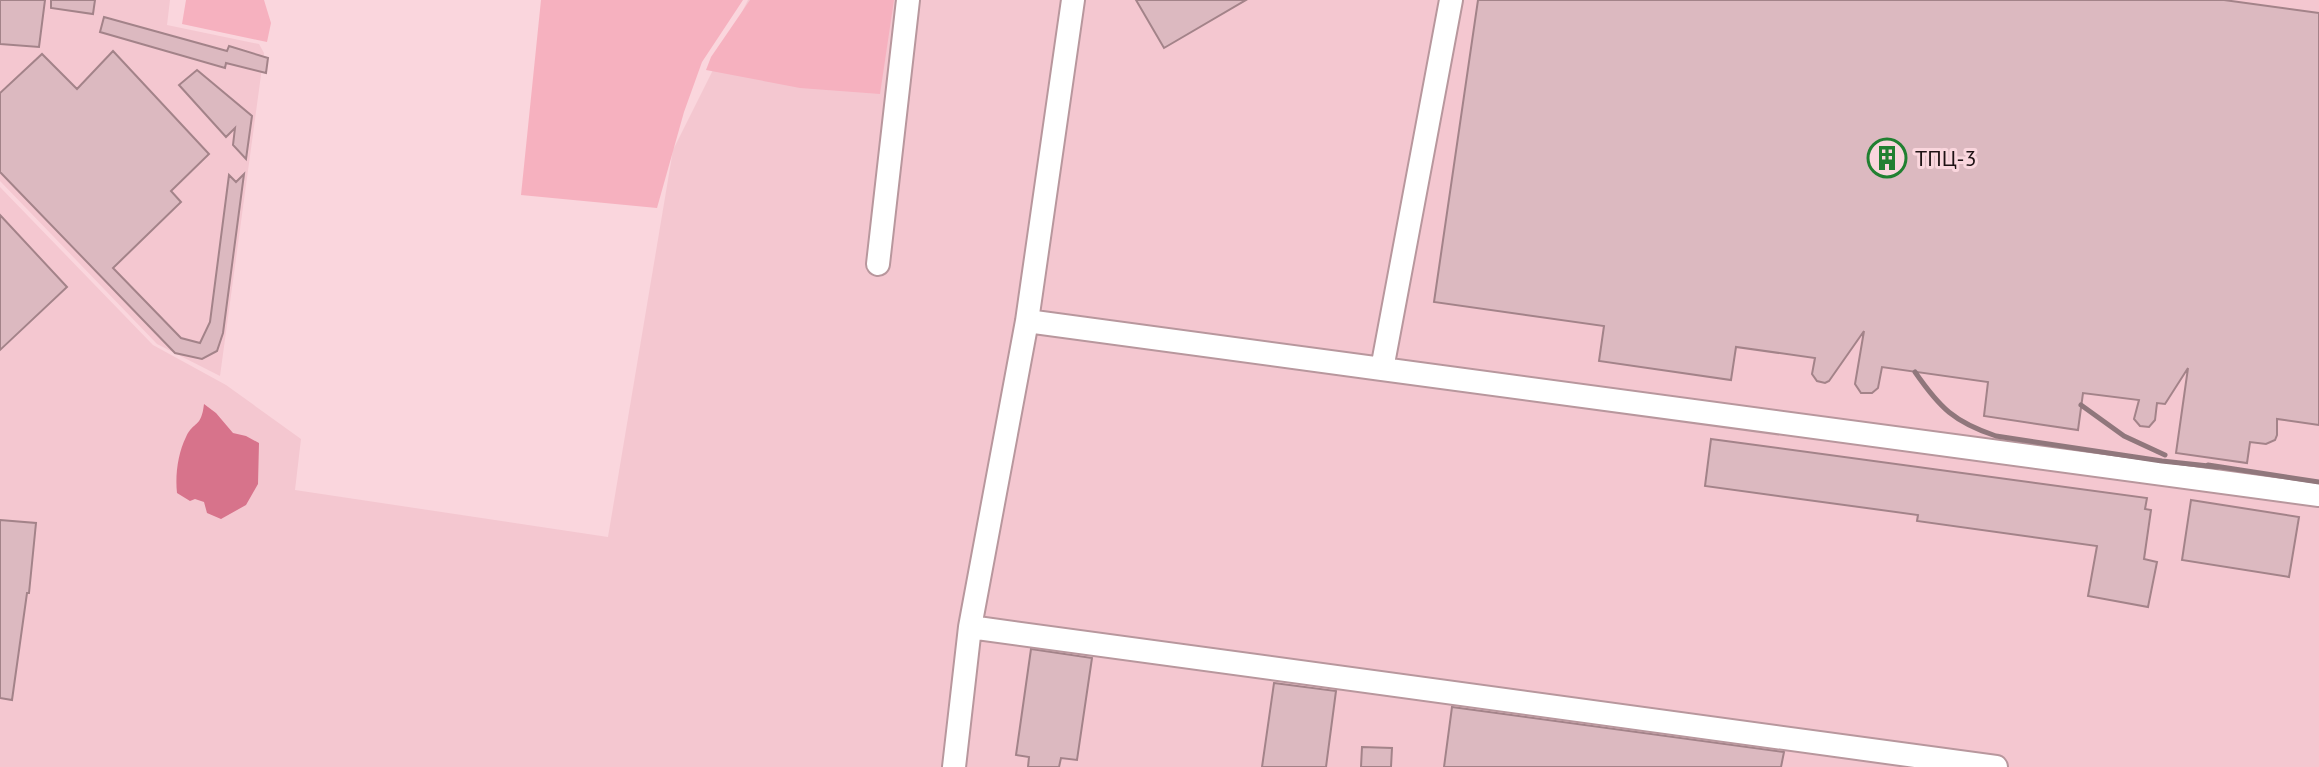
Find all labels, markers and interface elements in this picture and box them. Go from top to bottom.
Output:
building icon: ТПЦ-3 [1866,137,1908,179]
place label: ТПЦ-3 [1915,144,1976,172]

